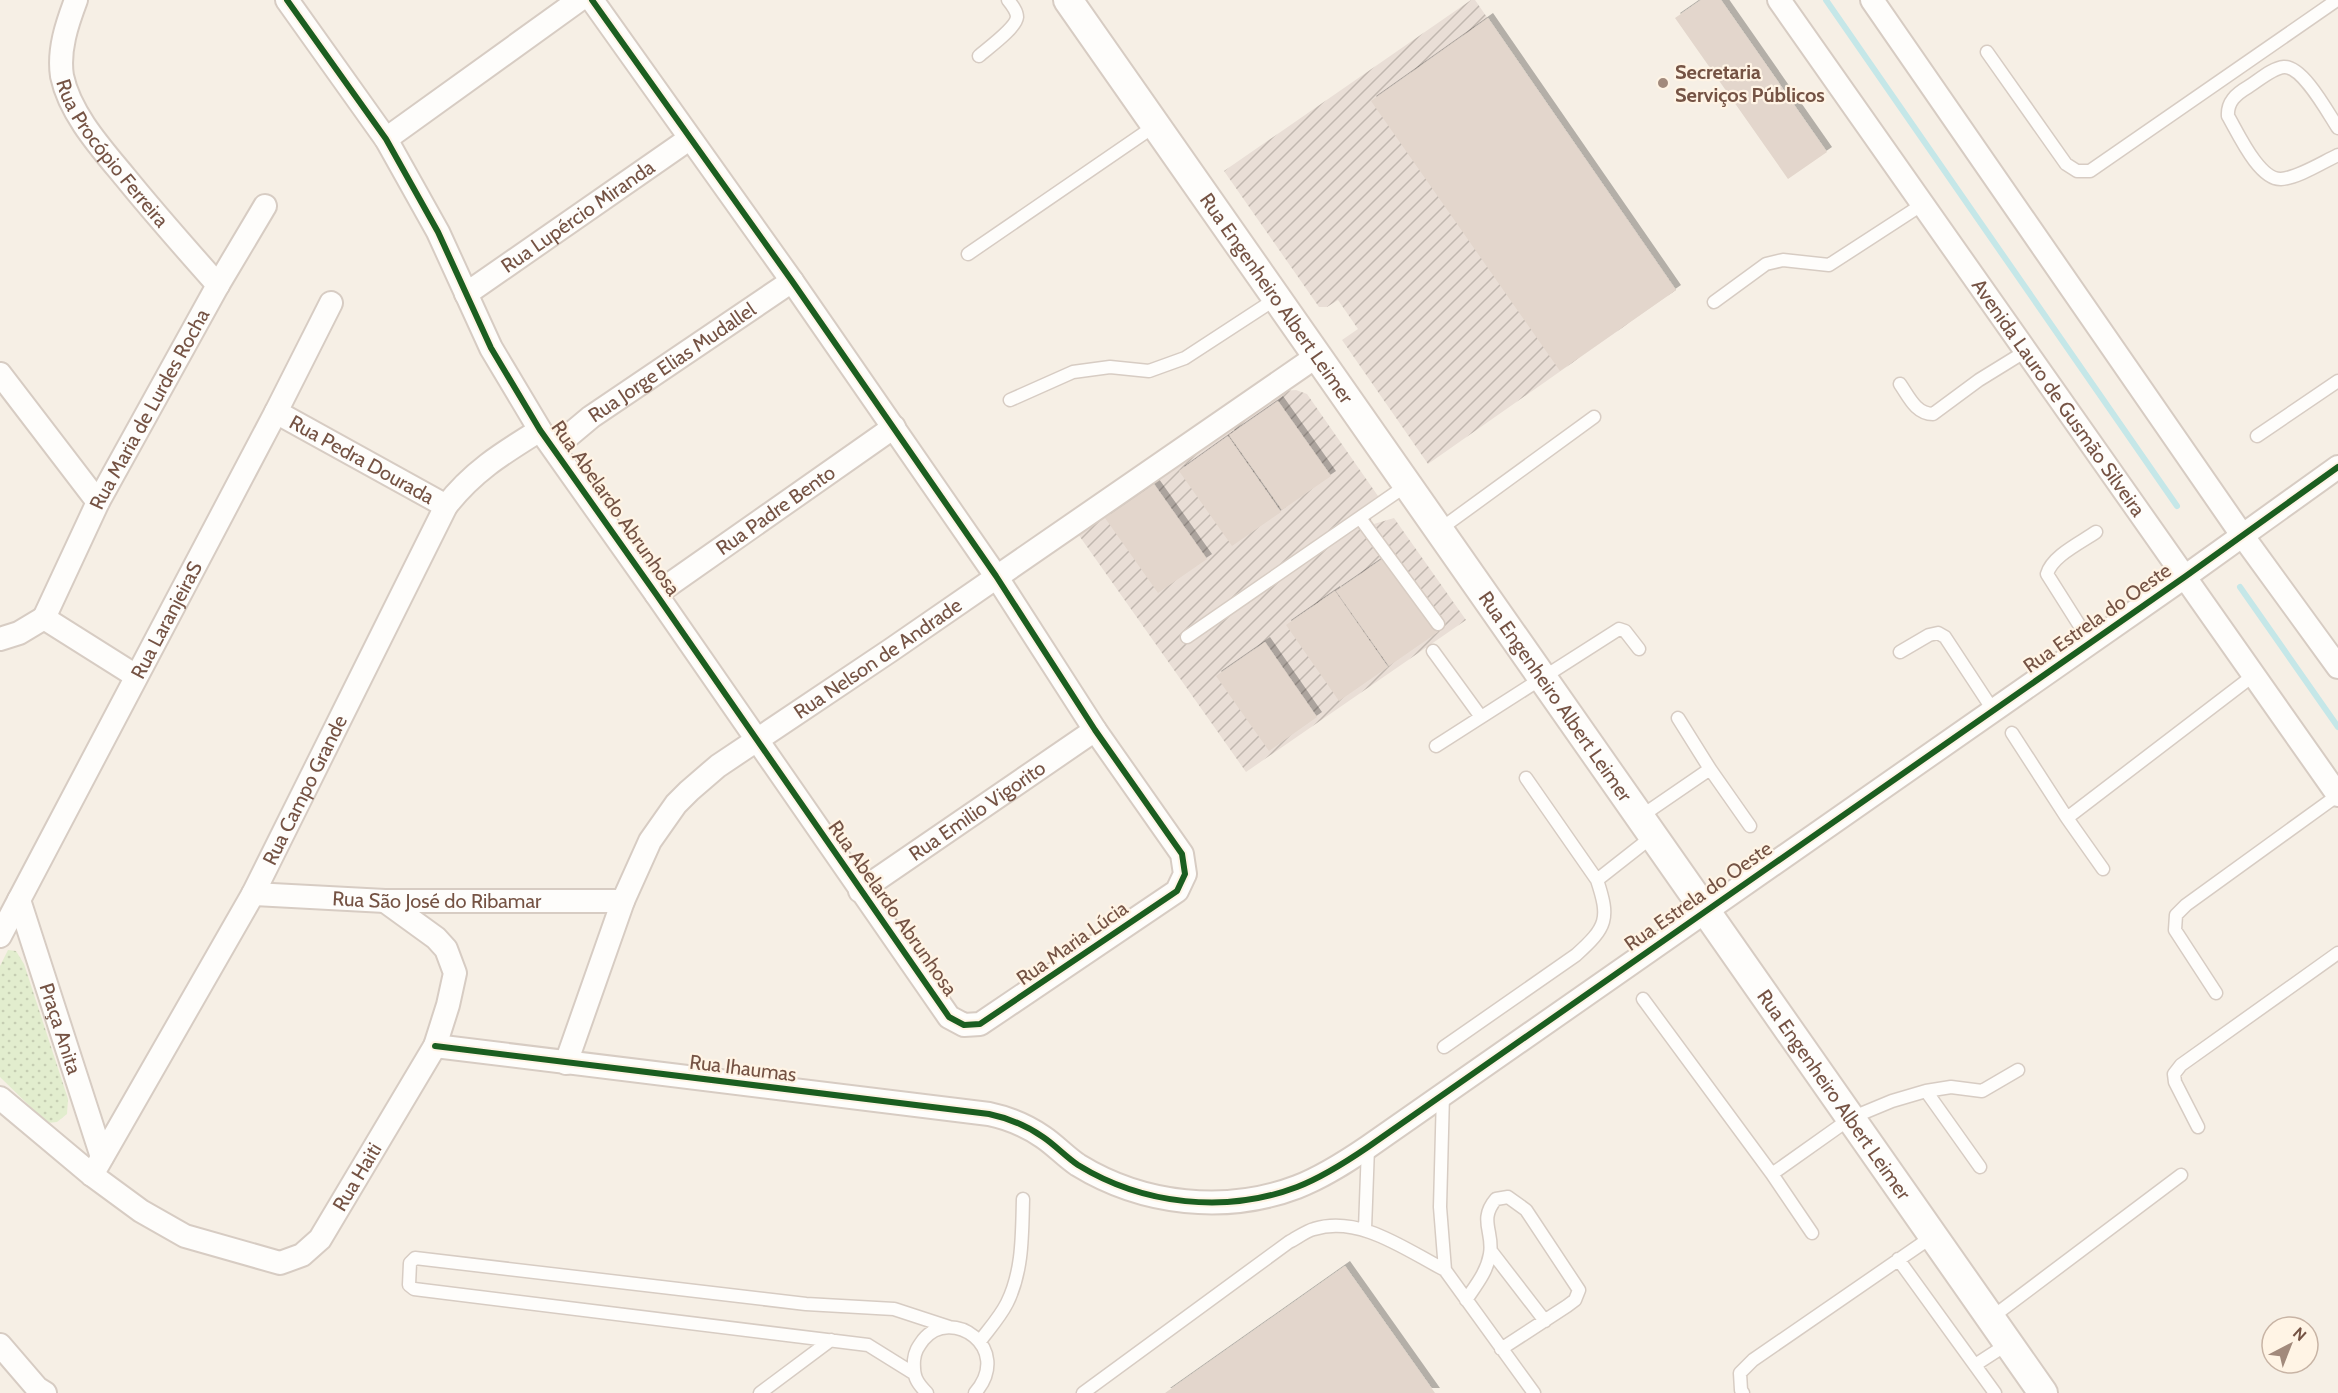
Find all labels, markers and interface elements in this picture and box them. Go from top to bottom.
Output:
place label: Secretaria Serviços Públicos [1675,60,1825,107]
street label: Rua Procópio Ferreira [51,76,174,232]
marker: Secretaria Serviços Públicos [1656,76,1670,90]
street label: Rua Lupércio Miranda [496,155,659,278]
street label: Rua Engenheiro Albert Leimer [1195,188,1359,409]
street label: Avenida Lauro de Gusmão Silveira [1967,274,2151,521]
street label: Rua Jorge Elias Mudallel [584,297,761,427]
street label: Rua Maria de Lurdes Rocha [84,304,215,513]
street label: Rua Pedra Dourada [285,410,439,509]
street label: Rua Abelardo Abrunhosa [546,416,686,600]
street label: Rua Padre Bento [711,460,840,560]
street label: Rua LaranjeiraS [126,557,207,683]
street label: Rua Estrela do Oeste [2019,558,2175,678]
street label: Rua Engenheiro Albert Leimer [1474,587,1638,807]
street label: Rua Nelson de Andrade [789,593,966,724]
street label: Rua Campo Grande [257,711,352,869]
street label: Rua Emilio Vigorito [904,756,1050,866]
street label: Rua Abelardo Abrunhosa [823,816,963,1000]
street label: Rua Estrela do Oeste [1620,836,1776,956]
street label: Rua São José do Ribamar [332,886,542,913]
street label: Rua Maria Lúcia [1012,896,1132,990]
street label: Praça Anita [35,980,87,1077]
street label: Rua Engenheiro Albert Leimer [1752,985,1916,1205]
street label: Rua Ihaumas [688,1050,798,1086]
street label: Rua Haiti [327,1138,387,1215]
north arrow [2260,1315,2320,1375]
text: N [2289,1323,2310,1345]

